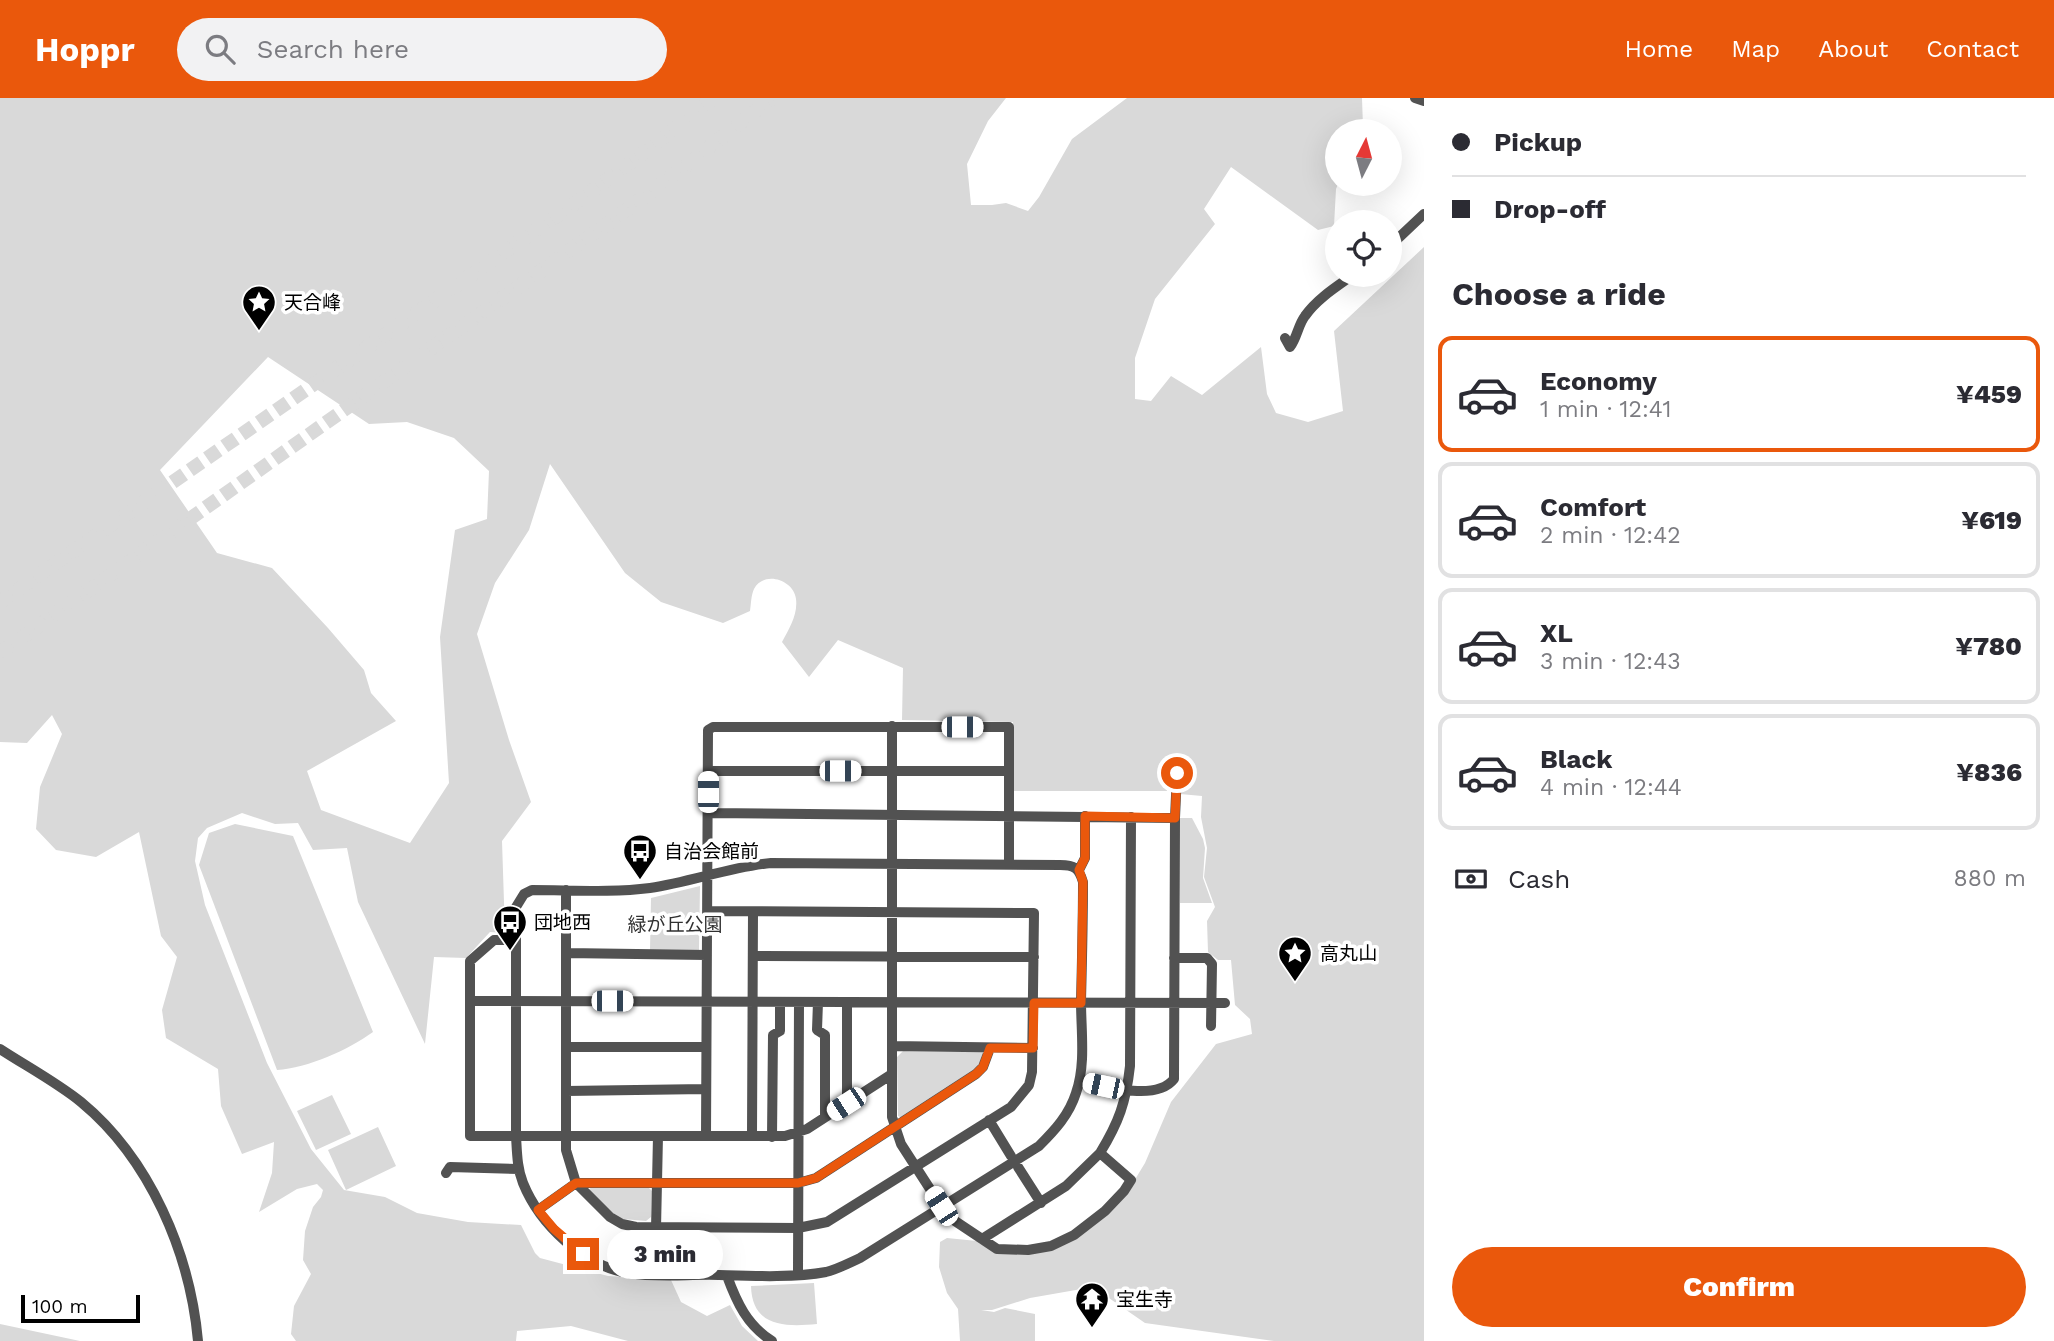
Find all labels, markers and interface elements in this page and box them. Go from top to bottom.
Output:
search box [177,18,667,81]
text: Hoppr [35,30,135,69]
icon: search [201,30,239,68]
text: Search here [257,34,409,64]
text: Home [1625,35,1693,63]
text: Map [1731,35,1780,63]
text: About [1818,35,1888,63]
text: Contact [1926,35,2019,63]
north arrow [1325,119,1402,196]
map controls [1325,119,1402,287]
text: Pickup [1494,127,1582,157]
text: Drop-off [1494,194,1606,224]
button: locate [1325,210,1402,287]
text: Choose a ride [1452,275,1666,313]
place icon: 天合峰 [240,283,278,332]
place label: 天合峰 [284,291,341,314]
icon: car [1456,363,1519,426]
text: Economy [1540,366,1657,396]
text: ¥459 [1956,379,2022,409]
text: 1 min · 12:41 [1540,396,1671,423]
icon: car [1456,489,1519,552]
text: Comfort [1540,492,1646,522]
text: ¥619 [1961,505,2022,535]
text: 2 min · 12:42 [1540,522,1681,549]
icon: car [1456,615,1519,678]
text: XL [1540,618,1573,648]
text: ¥780 [1955,631,2022,661]
text: 3 min · 12:43 [1540,648,1681,675]
car [942,717,984,738]
icon: car [1456,741,1519,804]
text: Black [1540,744,1612,774]
route start [1161,757,1193,789]
text: ¥836 [1956,757,2022,787]
car [820,761,862,782]
car [698,771,719,813]
text: 4 min · 12:44 [1540,774,1682,801]
bus stop icon: 自治会館前 [621,832,659,881]
place label: 自治会館前 [664,840,759,863]
icon: cash [1452,860,1490,898]
text: Cash [1508,864,1570,894]
text: 880 m [1954,865,2026,892]
bus stop icon: 団地西 [491,903,529,952]
place label: 団地西 [534,911,591,934]
park label: 緑が丘公園 [627,913,723,936]
place icon: 高丸山 [1276,934,1314,983]
place label: 高丸山 [1320,942,1377,965]
car [592,991,634,1012]
car [1081,1071,1126,1101]
car [823,1084,870,1124]
car [921,1183,962,1229]
callout: 3 min [608,1230,723,1278]
route end [567,1238,599,1270]
text: 3 min [634,1241,696,1268]
button: Confirm [1452,1247,2026,1327]
temple icon: 宝生寺 [1073,1280,1111,1329]
place label: 宝生寺 [1116,1288,1173,1311]
scale bar [21,1292,140,1324]
text: 100 m [32,1295,88,1318]

